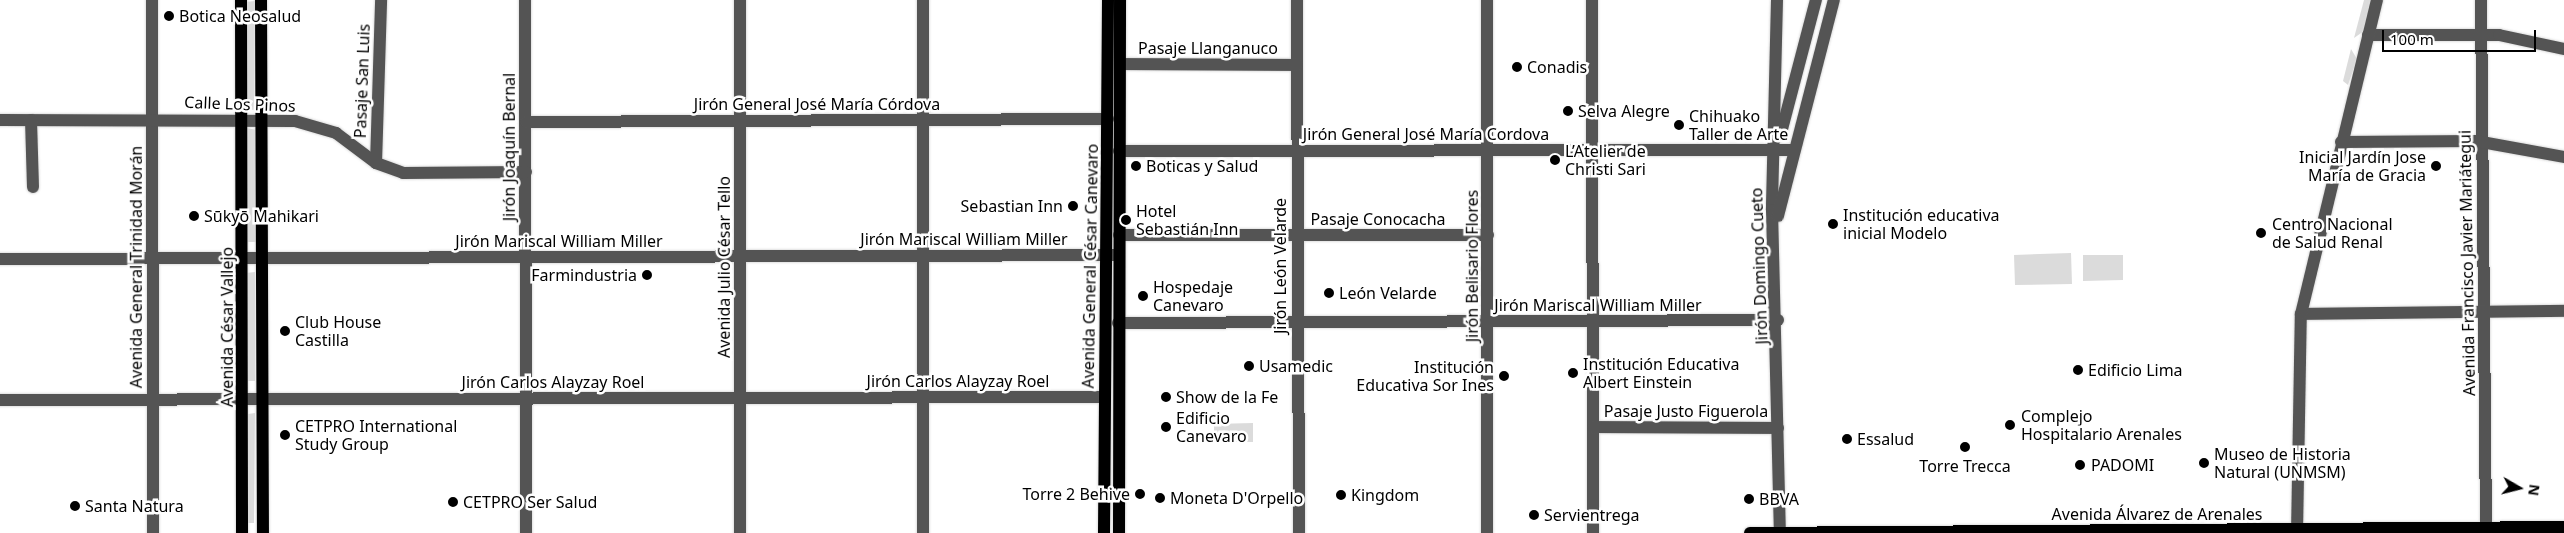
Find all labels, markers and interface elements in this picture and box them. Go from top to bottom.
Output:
place label: Botica Neosalud [179,6,301,26]
marker: Botica Neosalud [163,10,175,22]
scale bar [2384,20,2538,52]
street label: Pasaje San Luis [350,23,374,139]
text: 100 m [2390,29,2434,49]
street label: Pasaje Llanganuco [1138,38,1278,58]
place label: Conadis [1527,57,1587,77]
marker: Conadis [1511,61,1523,73]
street label: Jirón Joaquín Bernal [499,73,519,221]
street label: Calle Los Pinos [184,92,296,116]
street label: Jirón General José María Córdova [694,94,940,114]
place label: Selva Alegre [1578,101,1670,121]
marker: Selva Alegre [1562,105,1574,117]
place label: Chihuako Taller de Arte [1689,106,1788,144]
marker: Chihuako Taller de Arte [1673,119,1685,131]
street label: Jirón General José María Cordova [1303,124,1549,144]
street label: Avenida Francisco Javier Mariátegui [2455,130,2479,396]
place label: L’Atelier de Christi Sari [1565,141,1646,179]
street label: Avenida General César Canevaro [1078,143,1102,389]
street label: Avenida General Trinidad Morán [126,146,146,388]
place label: Inicial Jardín Jose María de Gracia [2299,147,2426,185]
marker: L’Atelier de Christi Sari [1549,154,1561,166]
place label: Boticas y Salud [1146,156,1258,176]
marker: Boticas y Salud [1130,160,1142,172]
marker: Inicial Jardín Jose María de Gracia [2430,160,2442,172]
street label: Avenida Julio César Tello [714,176,734,358]
street label: Jirón Domingo Cueto [1747,187,1771,345]
street label: Jirón Belisario Flores [1462,190,1482,342]
place label: Sebastian Inn [961,196,1063,216]
street label: Jirón León Velarde [1270,198,1290,334]
marker: Sebastian Inn [1067,200,1079,212]
place label: Hotel Sebastián Inn [1136,201,1238,239]
place label: Institución educativa inicial Modelo [1843,205,1999,243]
place label: Sūkyō Mahikari [204,206,319,226]
street label: Pasaje Conocacha [1310,209,1446,229]
marker: Sūkyō Mahikari [188,210,200,222]
marker: Hotel Sebastián Inn [1120,214,1132,226]
place label: Centro Nacional de Salud Renal [2272,214,2393,252]
marker: Institución educativa inicial Modelo [1827,218,1839,230]
marker: Centro Nacional de Salud Renal [2254,226,2268,240]
street label: Jirón Mariscal William Miller [860,229,1068,249]
street label: Jirón Mariscal William Miller [455,231,663,251]
street label: Avenida César Vallejo [217,247,237,407]
place label: Farmindustria [531,265,637,285]
marker: Farmindustria [641,269,653,281]
place label: Hospedaje Canevaro [1153,277,1233,315]
place label: León Velarde [1339,283,1437,303]
marker: León Velarde [1323,287,1335,299]
marker: Hospedaje Canevaro [1137,290,1149,302]
street label: Jirón Mariscal William Miller [1494,295,1702,315]
place label: Club House Castilla [295,312,381,350]
marker: Club House Castilla [279,325,291,337]
place label: Institución Educativa Albert Einstein [1583,354,1739,392]
place label: Usamedic [1259,356,1333,376]
place label: Institución Educativa Sor Ines [1356,357,1494,395]
marker: Usamedic [1243,360,1255,372]
place label: Edificio Lima [2088,360,2183,380]
marker: Edificio Lima [2072,364,2084,376]
marker: Institución Educativa Albert Einstein [1567,367,1579,379]
marker: Institución Educativa Sor Ines [1498,370,1510,382]
street label: Jirón Carlos Alayzay Roel [867,371,1049,391]
street label: Jirón Carlos Alayzay Roel [462,372,644,392]
place label: Show de la Fe [1176,387,1278,407]
marker: Show de la Fe [1160,391,1172,403]
street label: Pasaje Justo Figuerola [1604,401,1768,421]
place label: Complejo Hospitalario Arenales [2021,406,2182,444]
place label: Edificio Canevaro [1176,408,1247,446]
place label: CETPRO International Study Group [295,416,457,454]
marker: Complejo Hospitalario Arenales [2003,418,2017,432]
marker: Edificio Canevaro [1160,421,1172,433]
marker: CETPRO International Study Group [279,429,291,441]
place label: Essalud [1857,429,1914,449]
marker: Essalud [1841,433,1853,445]
marker: Torre Trecca [1958,440,1972,454]
place label: Museo de Historia Natural (UNMSM) [2214,444,2351,482]
place label: PADOMI [2091,455,2154,475]
place label: Torre Trecca [1919,456,2011,476]
marker: Museo de Historia Natural (UNMSM) [2198,457,2210,469]
marker: PADOMI [2073,458,2087,472]
north arrow [2494,463,2544,513]
text: N [2524,483,2545,497]
place label: Torre 2 Behive [1023,484,1130,504]
place label: Kingdom [1351,485,1419,505]
marker: Torre 2 Behive [1134,488,1146,500]
place label: Moneta D'Orpello [1170,488,1303,508]
marker: Kingdom [1335,489,1347,501]
place label: BBVA [1759,489,1799,509]
place label: CETPRO Ser Salud [463,492,597,512]
marker: Moneta D'Orpello [1154,492,1166,504]
marker: BBVA [1743,493,1755,505]
place label: Santa Natura [85,496,184,516]
marker: CETPRO Ser Salud [447,496,459,508]
marker: Santa Natura [69,500,81,512]
street label: Avenida Álvarez de Arenales [2052,504,2262,524]
place label: Servientrega [1544,505,1639,525]
marker: Servientrega [1528,509,1540,521]

